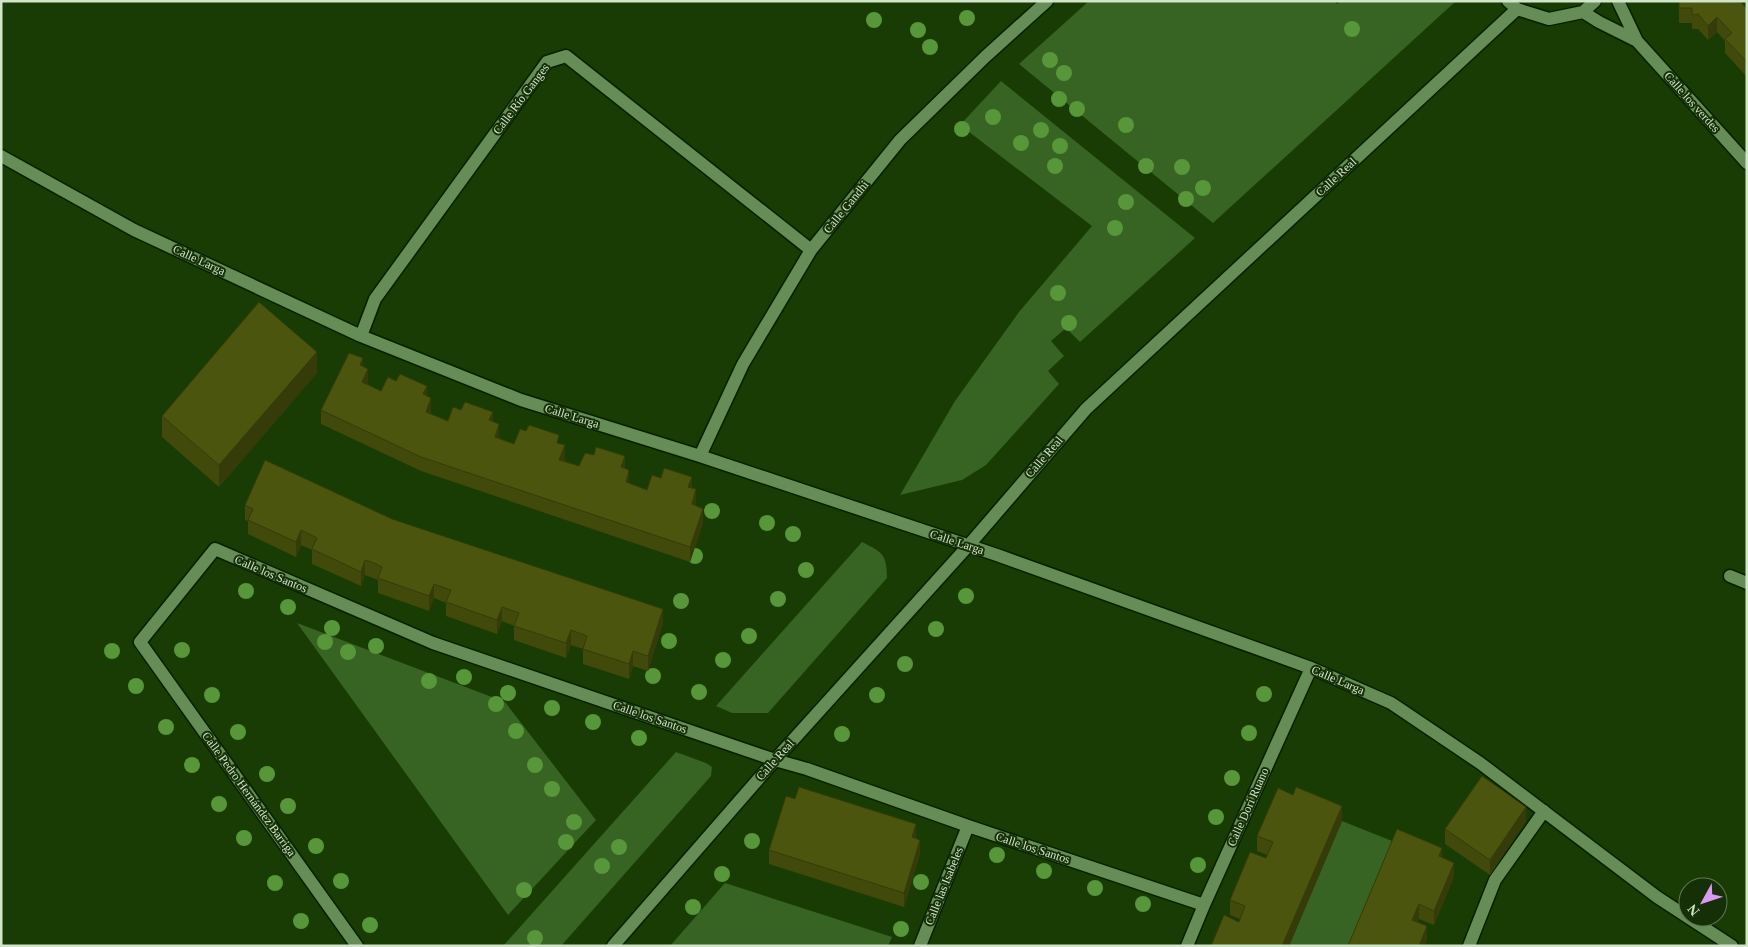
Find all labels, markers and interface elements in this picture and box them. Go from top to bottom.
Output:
street label: Calle Río Ganges [490,61,552,137]
street label: Calle los verdes [1661,69,1723,135]
street label: Calle Real [1313,154,1360,199]
street label: Calle Gandhi [821,177,872,236]
street label: Calle Larga [171,242,228,278]
street label: Calle Larga [543,401,602,431]
street label: Calle Real [1022,433,1066,481]
street label: Calle Larga [928,527,986,558]
street label: Calle los Santos [233,552,310,596]
street label: Calle Larga [1309,663,1367,698]
street label: Calle los Santos [611,698,689,736]
street label: Calle Pedro Hernández Barriga [199,729,299,859]
street label: Calle Real [753,736,797,783]
street label: Calle Dori Ruano [1224,765,1272,849]
street label: Calle los Santos [994,829,1072,867]
street label: Calle las Isabeles [922,844,966,927]
north arrow [1678,877,1728,927]
text: N [1684,901,1702,919]

